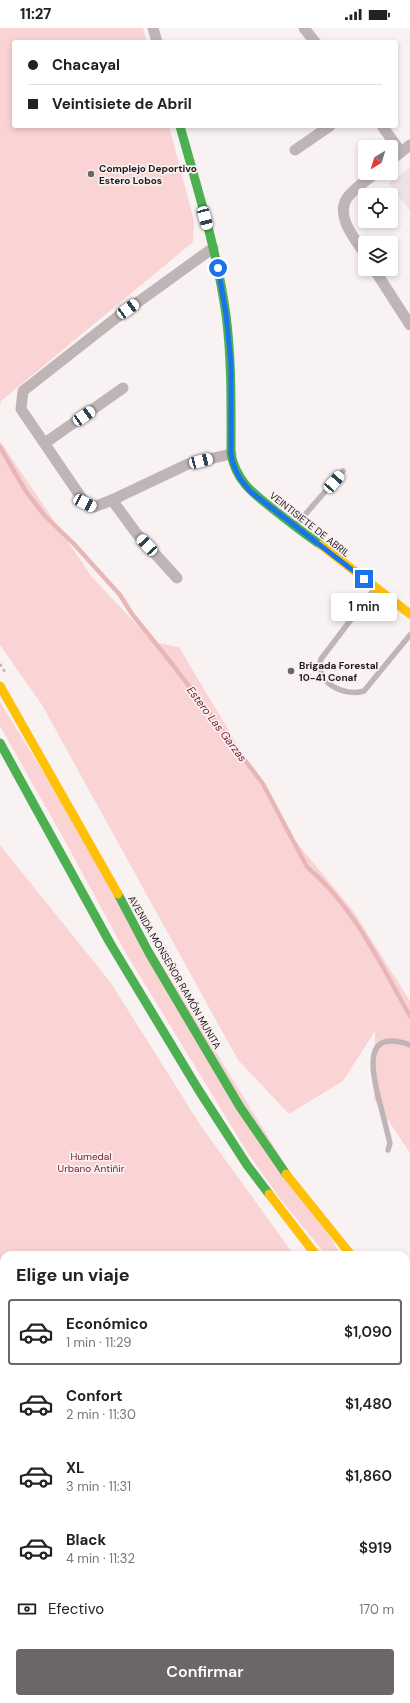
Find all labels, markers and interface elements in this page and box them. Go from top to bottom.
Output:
text: 11:27 [20,4,51,24]
text: Chacayal [52,55,120,75]
text: Veintisiete de Abril [52,94,192,114]
north arrow [358,140,398,180]
map controls [358,140,398,276]
place label: Complejo Deportivo Estero Lobos [99,162,197,187]
marker: Complejo Deportivo Estero Lobos [86,169,96,179]
button: locate [358,188,398,228]
car [196,205,214,231]
button: layers [358,236,398,276]
route start [209,259,227,277]
car [115,297,141,321]
car [71,404,97,428]
car [188,452,214,470]
car [322,469,346,495]
street label: VEINTISIETE DE ABRIL [267,489,353,560]
car [72,492,98,514]
car [134,532,160,558]
route end [355,570,373,588]
callout: 1 min [331,593,397,621]
text: 1 min [348,598,380,615]
place label: Brigada Forestal 10-41 Conaf [299,659,379,684]
marker: Brigada Forestal 10-41 Conaf [286,666,296,676]
water label: Estero Las Garzas [184,683,250,765]
street label: AVENIDA MONSEÑOR RAMÓN MUNITA [125,893,224,1051]
park label: Humedal Urbano Antiñir [58,1150,125,1175]
text: Elige un viaje [16,1263,130,1287]
icon: car [18,1314,54,1350]
text: Económico [66,1314,148,1334]
text: $1,090 [344,1322,392,1342]
text: 1 min · 11:29 [66,1334,131,1351]
icon: car [18,1386,54,1422]
text: Confort [66,1386,123,1406]
text: $1,480 [345,1394,392,1414]
text: 2 min · 11:30 [66,1406,136,1423]
icon: car [18,1458,54,1494]
text: XL [66,1458,84,1478]
text: $1,860 [345,1466,392,1486]
text: 3 min · 11:31 [66,1478,131,1495]
icon: car [18,1530,54,1566]
text: Black [66,1530,106,1550]
text: $919 [359,1538,392,1558]
text: 4 min · 11:32 [66,1550,135,1567]
icon: cash [16,1598,38,1620]
text: Efectivo [48,1599,104,1619]
text: 170 m [359,1601,394,1618]
button: Confirmar [16,1649,394,1695]

